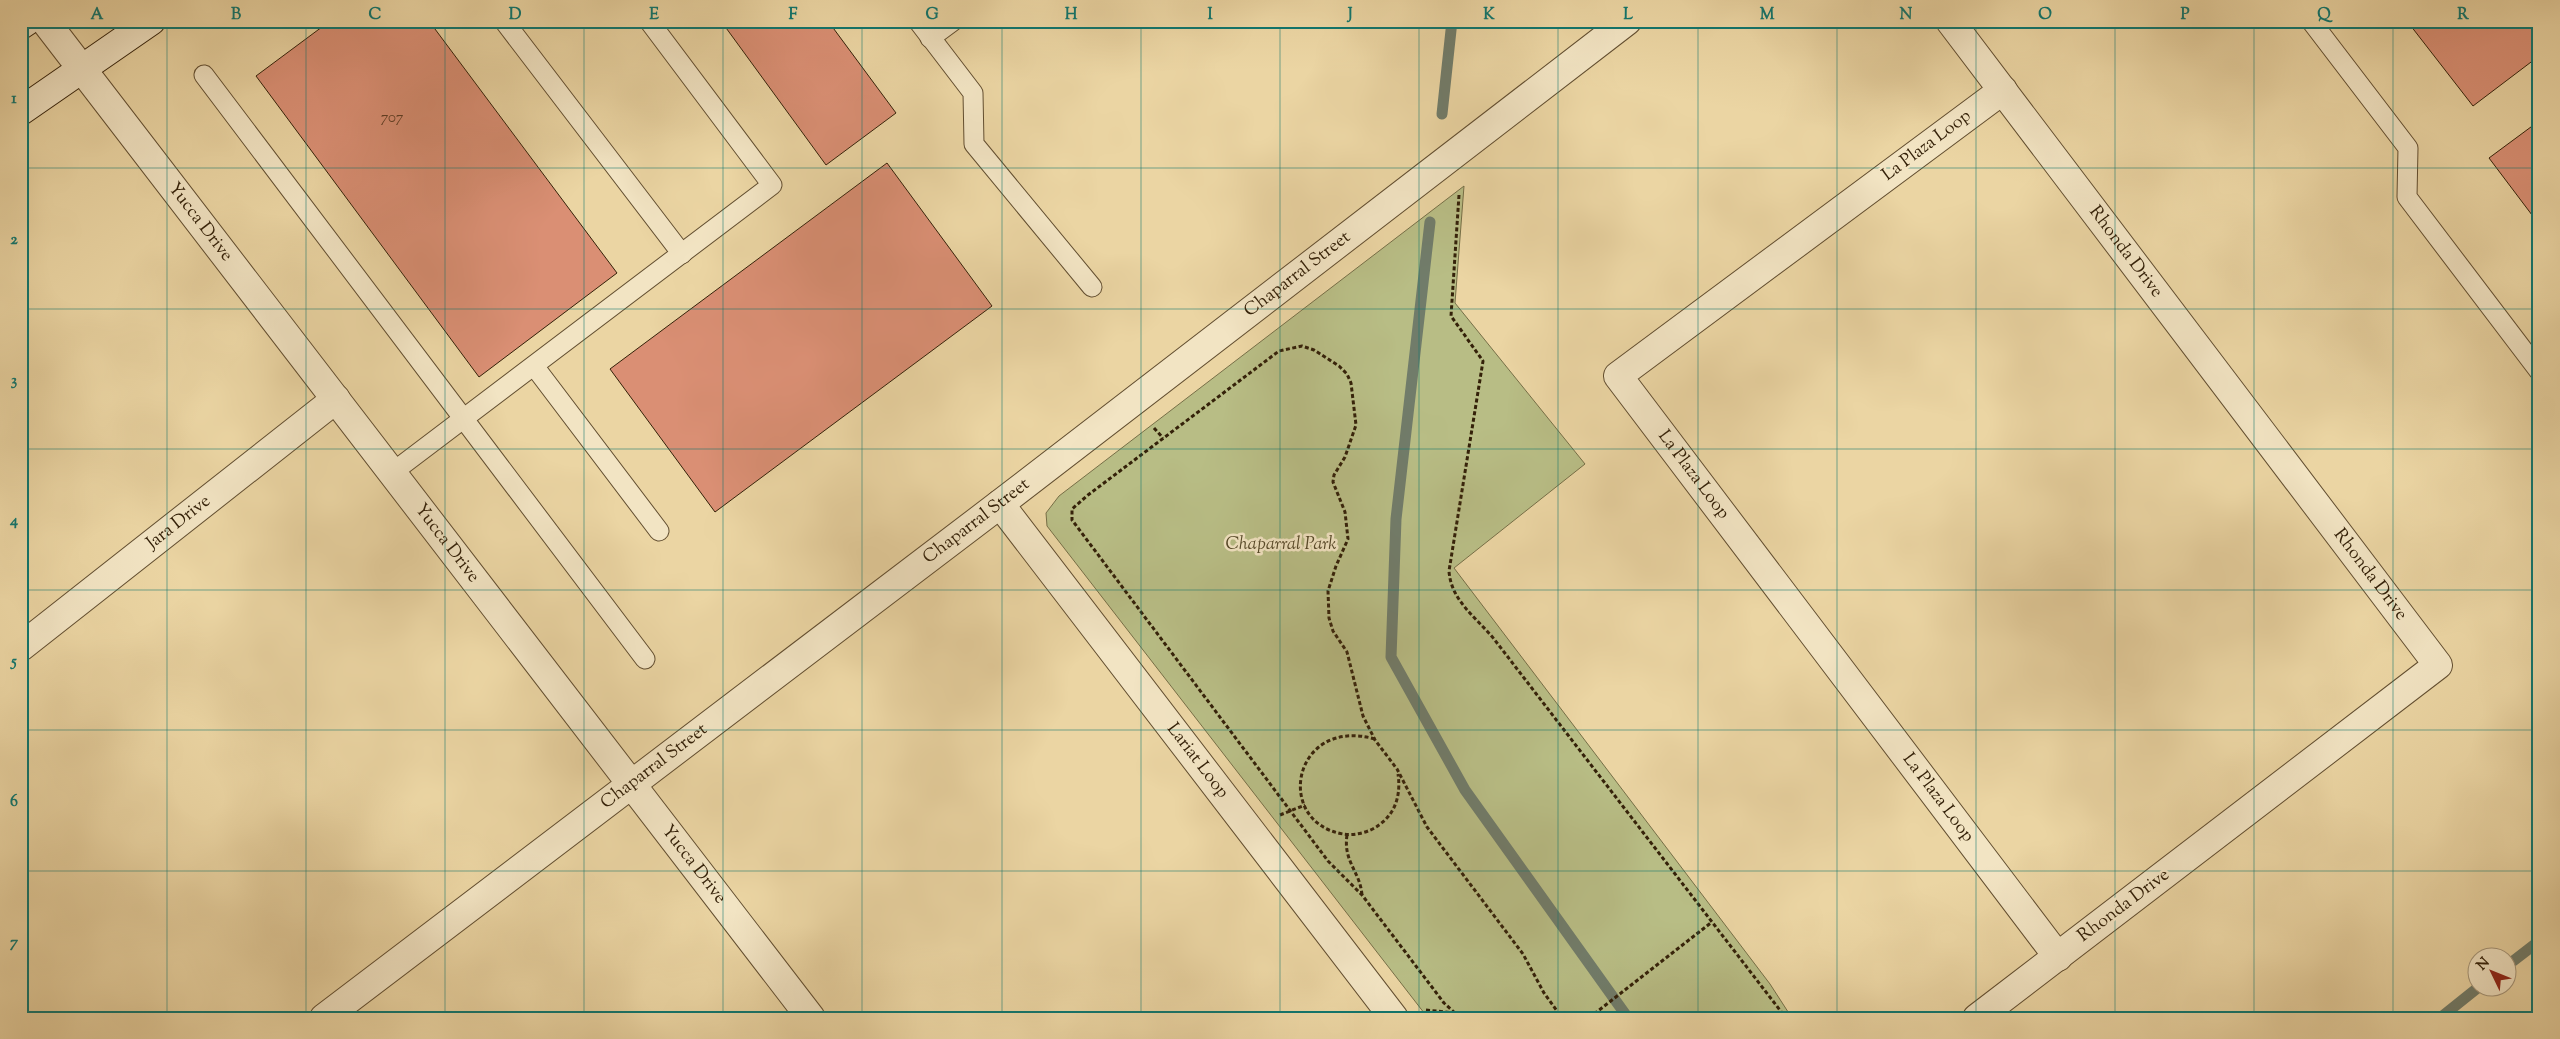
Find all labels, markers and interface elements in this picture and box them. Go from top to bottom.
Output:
text: A [91,4,104,27]
text: B [231,4,241,27]
text: C [369,4,382,27]
text: D [509,4,522,27]
text: E [649,4,659,27]
text: F [789,4,798,27]
text: G [925,4,939,27]
text: H [1065,4,1078,27]
text: I [1207,4,1213,27]
text: J [1346,4,1353,27]
text: K [1483,4,1495,27]
text: L [1623,4,1633,27]
text: M [1760,4,1775,27]
text: N [1900,4,1913,27]
text: O [2038,4,2052,27]
text: P [2180,4,2190,27]
text: Q [2317,4,2333,27]
text: R [2457,4,2469,27]
text: 1 [11,88,17,111]
street label: La Plaza Loop [1877,104,1977,188]
house number: 707 [381,108,404,129]
street label: Yucca Drive [161,177,239,268]
street label: Rhonda Drive [2082,201,2169,304]
street label: Chaparral Street [1239,225,1357,324]
text: 2 [10,229,18,252]
text: 3 [11,370,18,393]
street label: La Plaza Loop [1651,425,1735,525]
street label: Chaparral Street [918,472,1036,571]
street label: Jara Drive [140,489,217,557]
street label: Yucca Drive [408,498,485,589]
text: 4 [9,510,18,533]
street label: Rhonda Drive [2326,524,2413,626]
park label: Chaparral Park [1226,532,1336,558]
text: 5 [9,651,17,674]
street label: Chaparral Street [595,718,713,816]
street label: Lariat Loop [1160,718,1235,804]
street label: La Plaza Loop [1895,748,1980,848]
text: 6 [10,791,18,814]
street label: Yucca Drive [654,820,732,910]
street label: Rhonda Drive [2073,863,2175,949]
text: 7 [10,932,19,955]
north arrow [2468,946,2518,996]
text: N [2473,954,2495,975]

